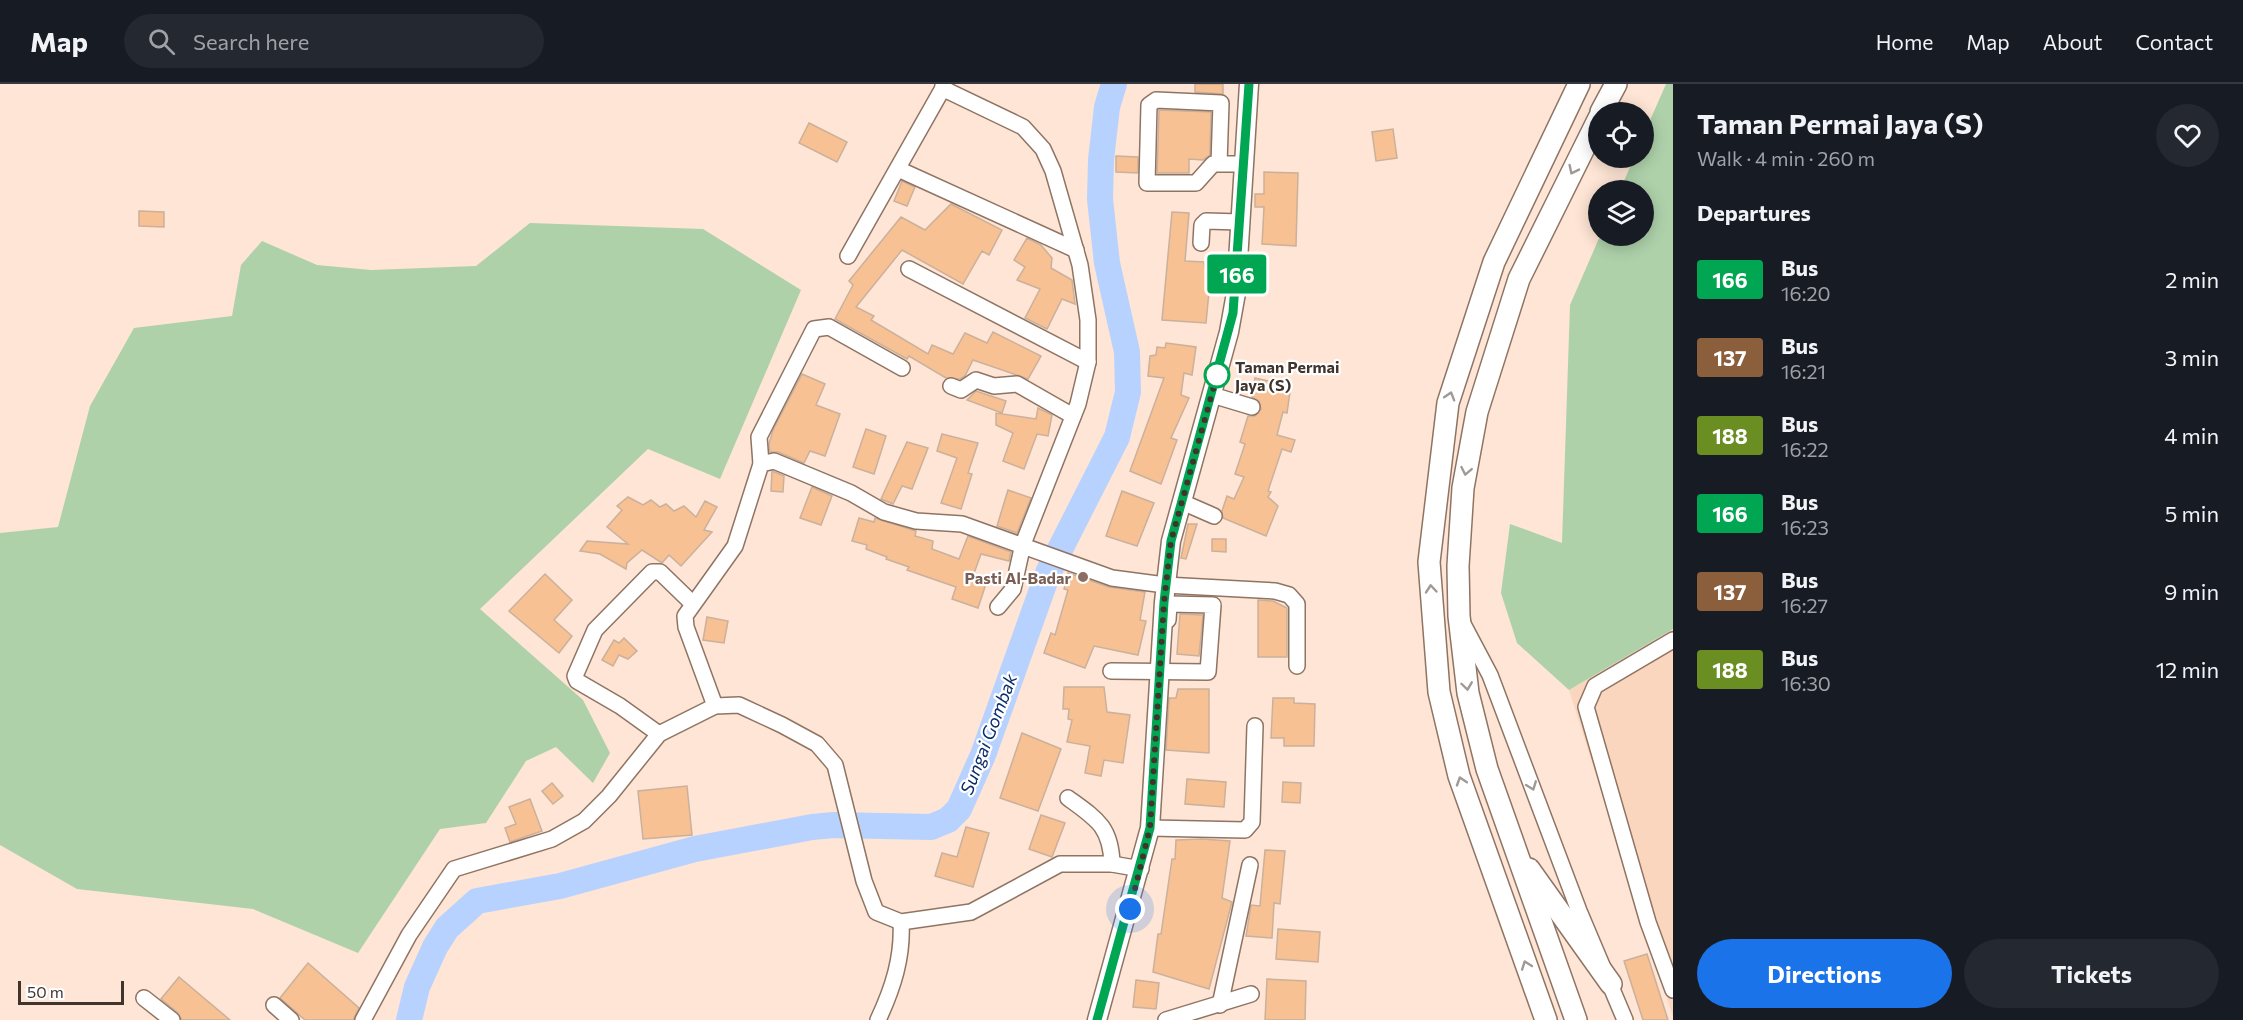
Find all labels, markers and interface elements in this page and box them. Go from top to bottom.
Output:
search box [124,14,544,68]
text: Map [30,24,88,58]
icon: search [145,25,178,58]
text: Search here [193,28,309,55]
text: Home [1876,29,1933,54]
text: Map [1966,29,2010,54]
text: About [2043,29,2102,54]
text: Contact [2135,29,2213,54]
map controls [1588,102,1654,246]
button: locate [1588,102,1654,168]
button: heart [2156,104,2219,167]
text: Taman Permai Jaya (S) [1697,106,1983,140]
text: Walk · 4 min · 260 m [1697,146,1875,170]
one-way arrow [1569,164,1580,174]
button: layers [1588,180,1654,246]
text: Departures [1697,199,1811,226]
line badge: 166 [1202,254,1272,294]
text: Bus [1781,254,1818,281]
text: 166 [1219,262,1255,287]
text: 2 min [2165,266,2219,293]
text: 166 [1712,267,1748,292]
text: 16:20 [1781,281,1831,305]
text: Bus [1781,332,1818,359]
text: 3 min [2165,344,2219,371]
text: 137 [1713,345,1747,370]
place label: Taman Permai Jaya (S) [1235,357,1339,394]
text: 16:21 [1781,359,1826,383]
marker: Taman Permai Jaya (S) [1204,362,1230,388]
one-way arrow [1443,391,1455,402]
text: Bus [1781,410,1818,437]
text: 4 min [2164,422,2219,449]
text: 188 [1712,423,1748,448]
text: 16:22 [1781,437,1829,461]
one-way arrow [1460,466,1473,476]
text: Bus [1781,488,1818,515]
text: 5 min [2165,500,2219,527]
text: 166 [1712,501,1748,526]
text: 16:23 [1781,515,1829,539]
text: Bus [1781,566,1818,593]
place label: Pasti Al-Badar [964,568,1071,587]
marker: Pasti Al-Badar [1076,570,1090,584]
text: 9 min [2164,578,2219,605]
text: 137 [1713,579,1747,604]
one-way arrow [1425,585,1438,594]
text: 16:27 [1781,593,1828,617]
text: Bus [1781,644,1818,671]
text: 12 min [2156,656,2219,683]
text: 188 [1712,657,1748,682]
water label: Sungai Gombak [955,669,1022,797]
text: 16:30 [1781,671,1831,695]
one-way arrow [1460,681,1473,691]
one-way arrow [1456,776,1469,787]
one-way arrow [1525,780,1537,791]
your location [1115,894,1145,924]
button: Directions [1697,939,1952,1008]
button: Tickets [1964,939,2219,1008]
one-way arrow [1521,960,1534,971]
scale bar [18,978,124,1006]
text: 50 m [27,982,64,1001]

